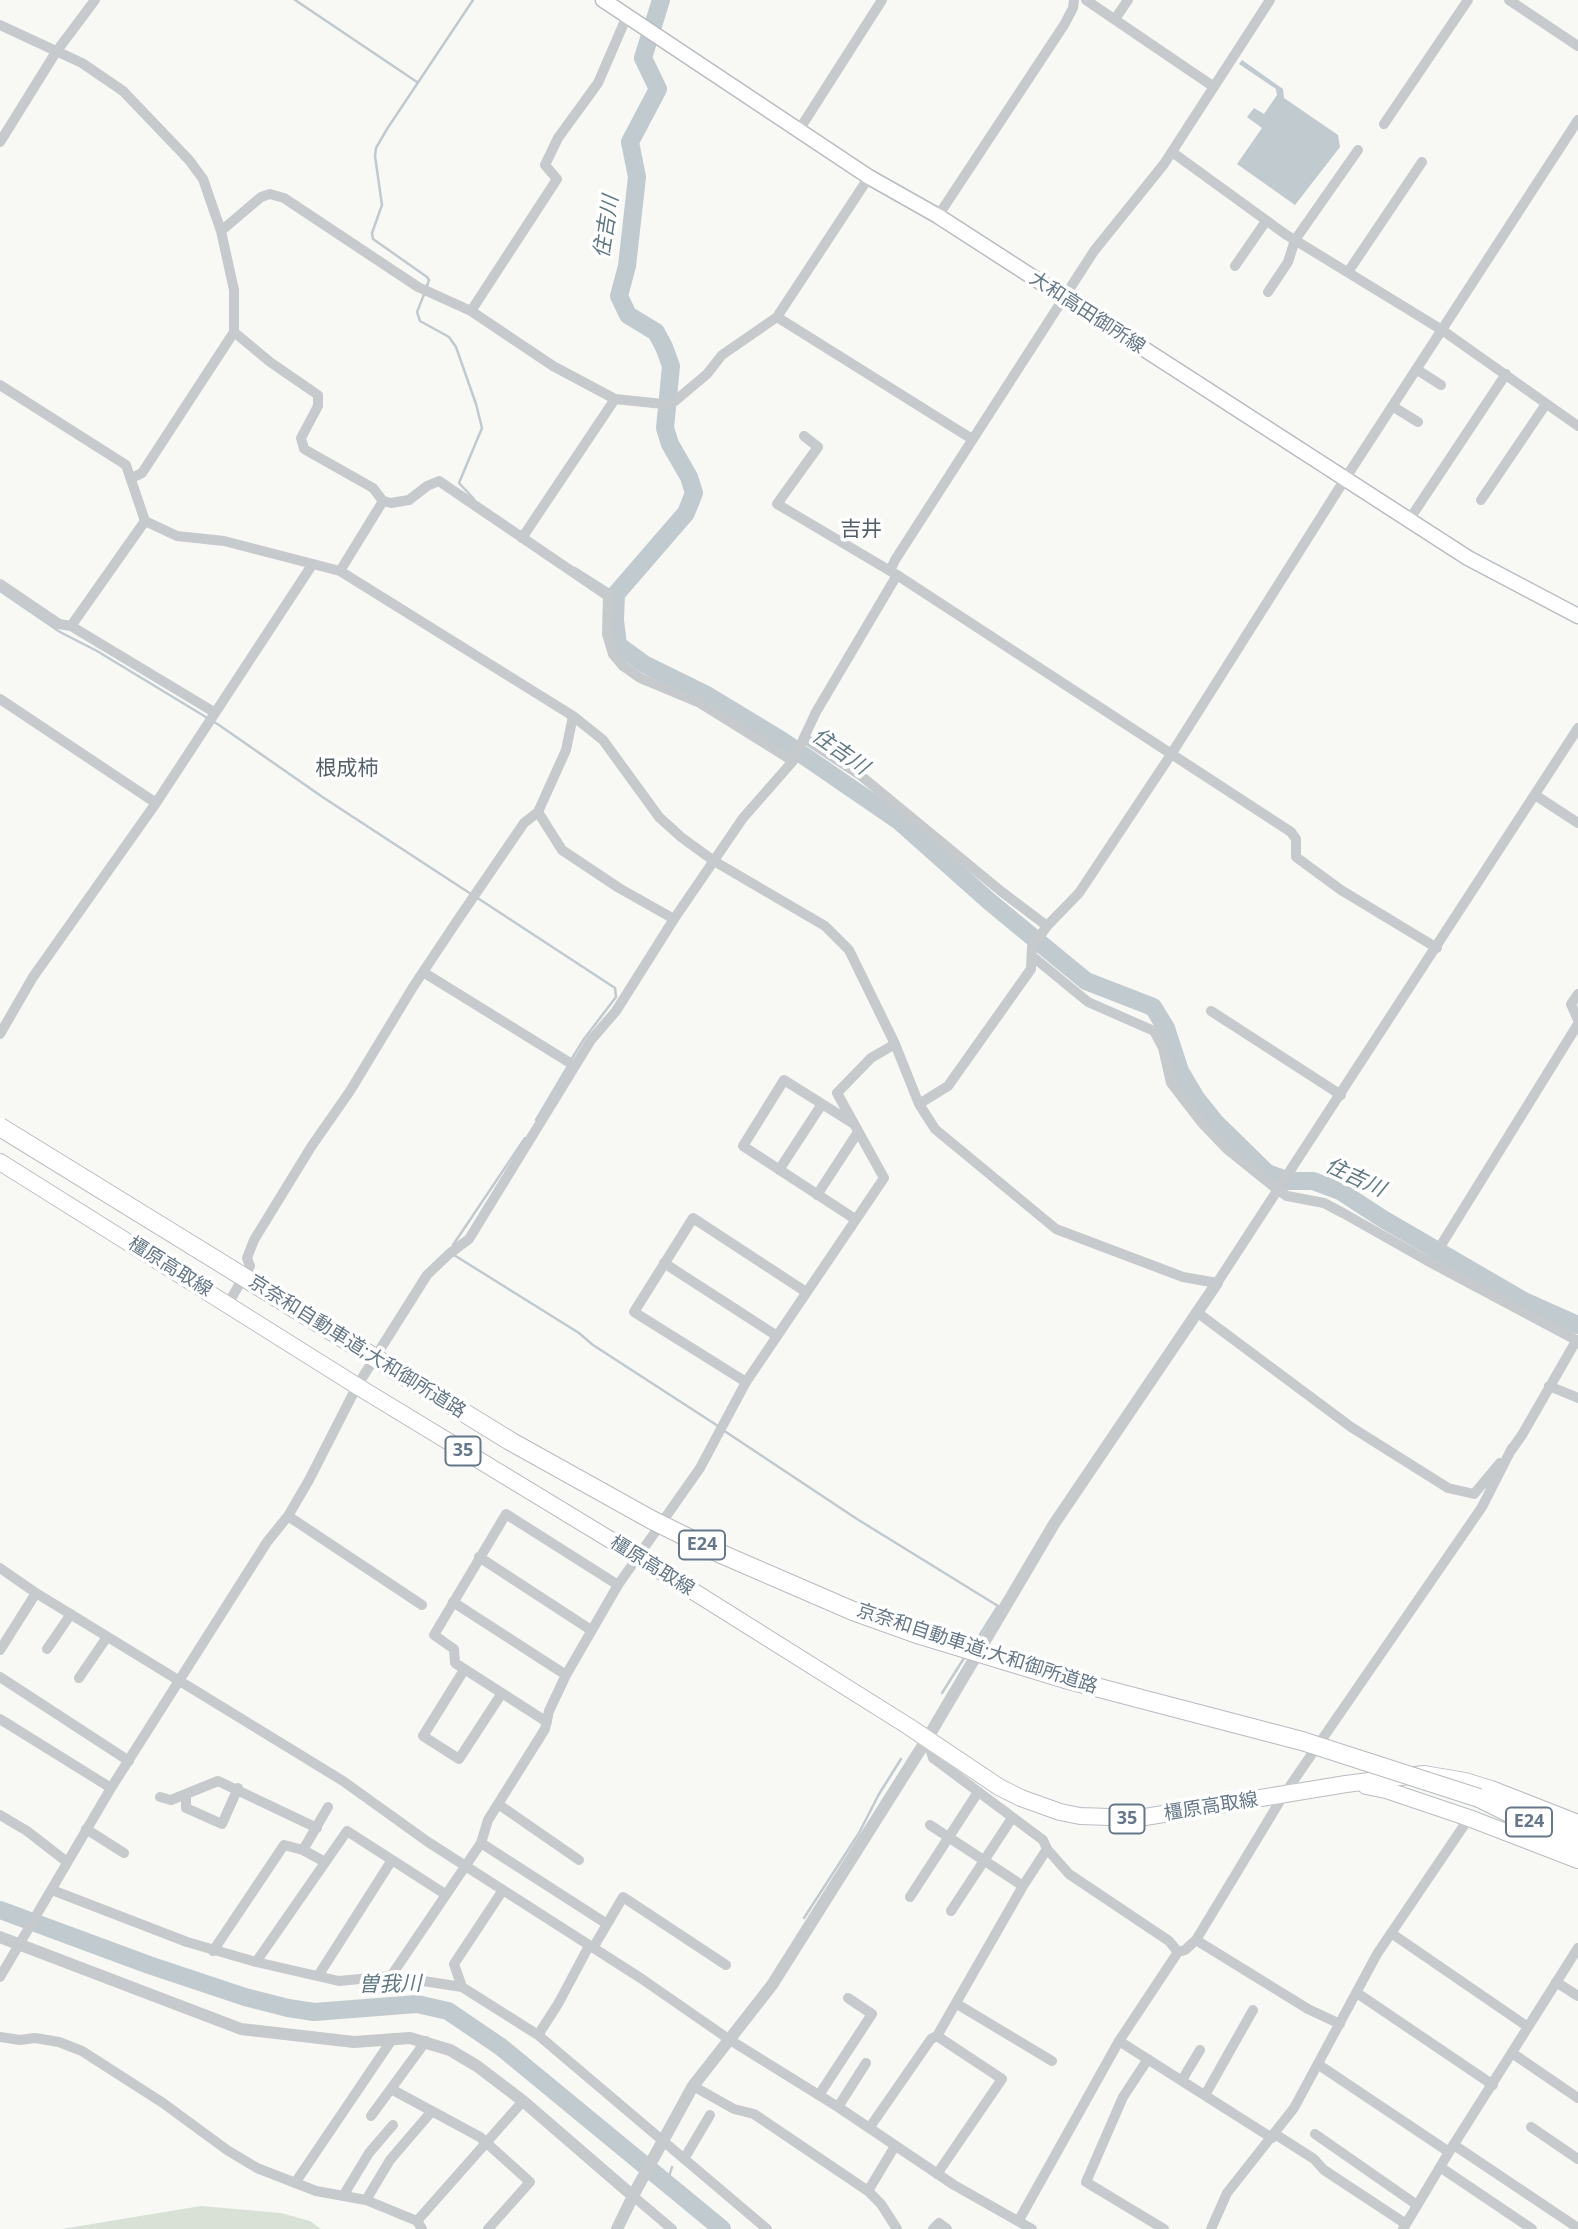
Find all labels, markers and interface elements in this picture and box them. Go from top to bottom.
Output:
water label: 住吉川 [590,194,624,260]
street label: 大和高田御所線 [1025,267,1149,359]
district label: 吉井 [840,517,882,543]
water label: 住吉川 [807,724,873,780]
district label: 根成柿 [316,756,378,782]
water label: 住吉川 [1321,1153,1389,1203]
street label: 橿原高取線 [124,1232,216,1302]
street label: 京奈和自動車道;大和御所道路 [244,1271,470,1423]
road number: 35 [446,1436,480,1466]
road number: E24 [679,1530,725,1560]
street label: 橿原高取線 [606,1531,698,1601]
street label: 京奈和自動車道;大和御所道路 [854,1599,1100,1699]
street label: 橿原高取線 [1162,1788,1260,1826]
road number: 35 [1110,1804,1144,1833]
road number: E24 [1506,1808,1552,1836]
water label: 曽我川 [358,1972,422,1998]

